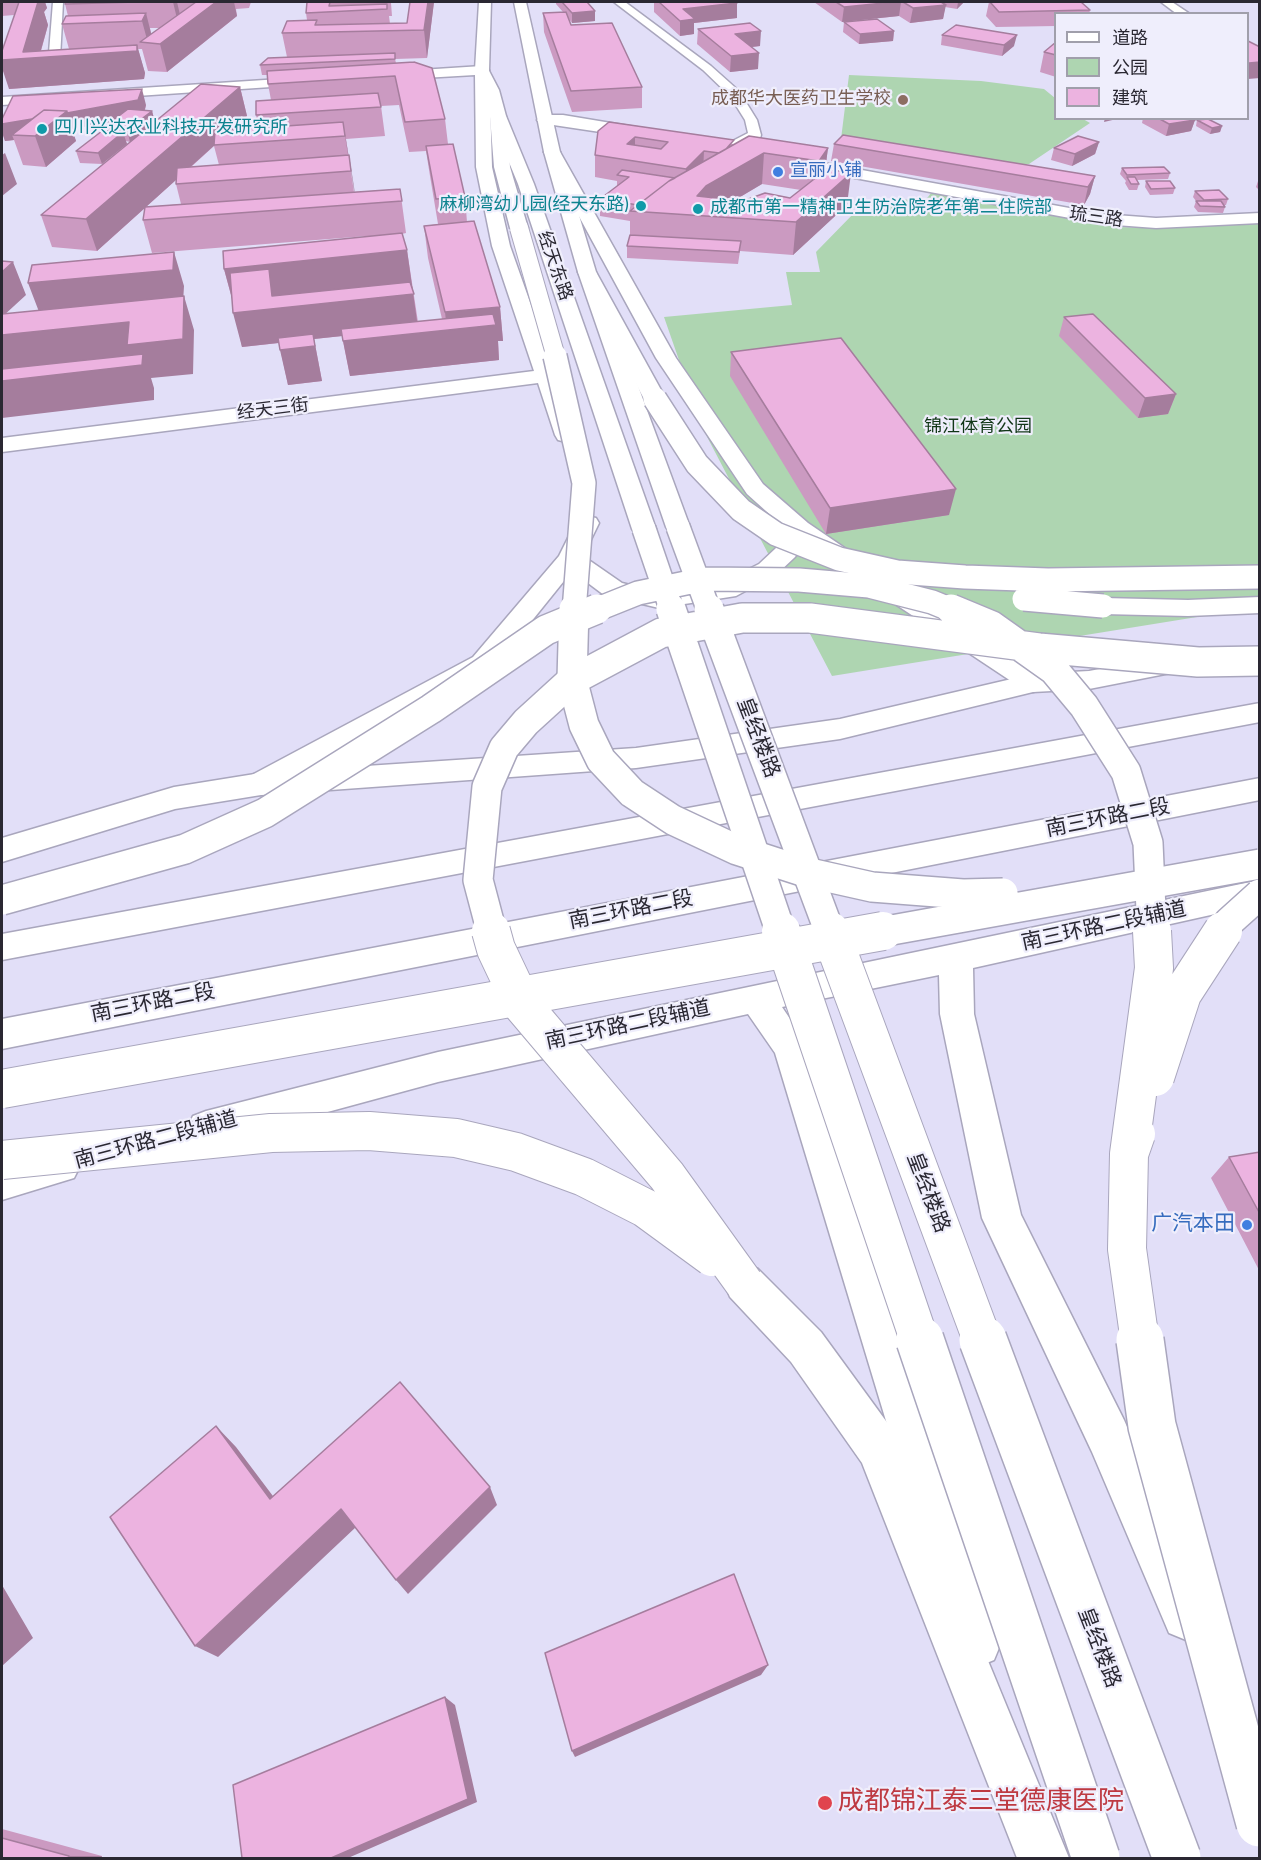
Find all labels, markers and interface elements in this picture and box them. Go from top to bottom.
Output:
legend [1054,12,1249,120]
text: 道路 [1112,24,1148,51]
text: 公园 [1112,54,1148,81]
text: 建筑 [1112,84,1148,111]
place label: 成都华大医药卫生学校 [711,89,891,111]
marker: 成都华大医药卫生学校 [896,93,910,107]
place label: 四川兴达农业科技开发研究所 [54,118,288,140]
marker: 四川兴达农业科技开发研究所 [35,122,49,136]
place label: 宣丽小铺 [790,161,862,183]
marker: 宣丽小铺 [771,165,785,179]
place label: 麻柳湾幼儿园(经天东路) [439,195,629,217]
place label: 成都市第一精神卫生防治院老年第二住院部 [710,198,1052,220]
marker: 麻柳湾幼儿园(经天东路) [634,199,648,213]
marker: 成都市第一精神卫生防治院老年第二住院部 [691,202,705,216]
street label: 琉三路 [1068,204,1124,232]
street label: 经天东路 [532,228,576,304]
street label: 经天三街 [236,395,310,425]
park label: 锦江体育公园 [924,417,1032,439]
street label: 皇经楼路 [730,694,784,782]
street label: 南三环路二段 [1044,795,1172,843]
street label: 南三环路二段 [567,887,695,935]
street label: 南三环路二段辅道 [1019,897,1189,957]
street label: 南三环路二段 [89,980,217,1028]
street label: 南三环路二段辅道 [543,996,713,1056]
street label: 南三环路二段辅道 [72,1107,240,1175]
street label: 皇经楼路 [900,1149,954,1237]
place label: 广汽本田 [1151,1212,1235,1238]
marker: 广汽本田 [1240,1218,1254,1232]
street label: 皇经楼路 [1071,1604,1125,1692]
place label: 成都锦江泰三堂德康医院 [838,1787,1124,1819]
marker: 成都锦江泰三堂德康医院 [816,1794,834,1812]

